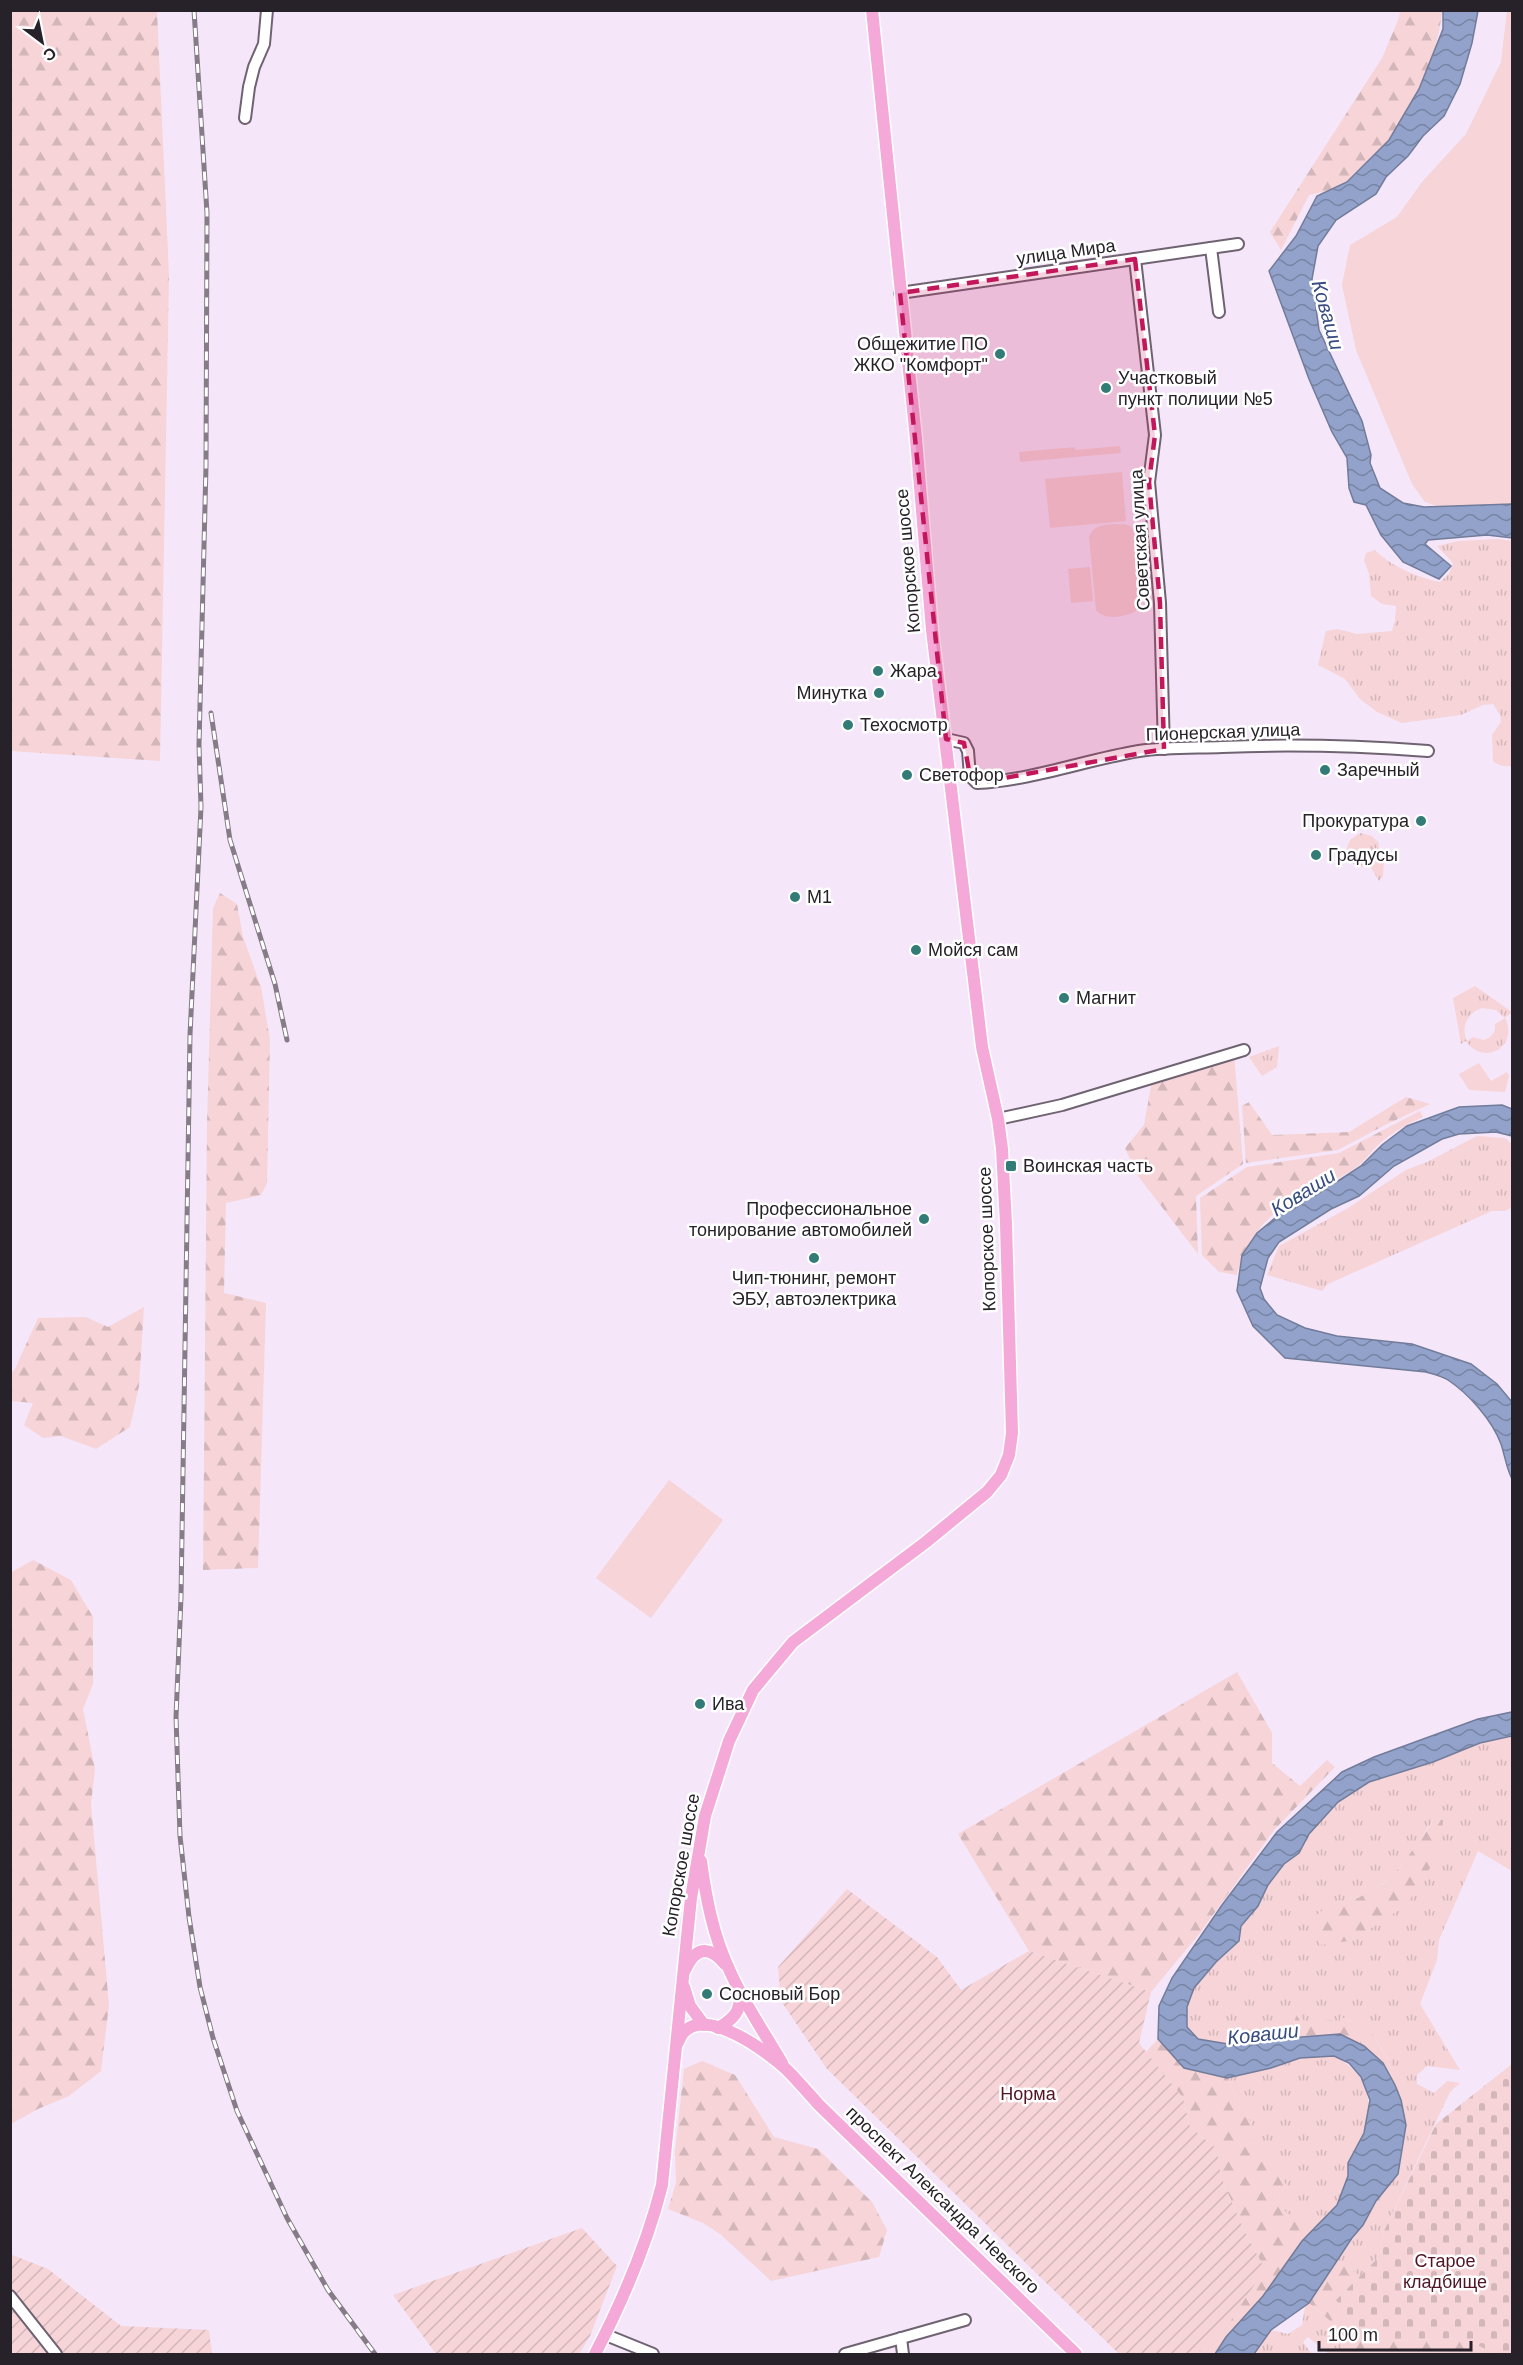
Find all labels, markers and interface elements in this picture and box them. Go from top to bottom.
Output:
north arrow [12,12,72,72]
text: С [40,44,59,65]
street label: улица Мира [1015,235,1118,269]
water label: Коваши [1308,277,1348,353]
place label: Общежитие ПО ЖКО "Комфорт" [854,334,988,375]
marker: Общежитие ПО ЖКО "Комфорт" [993,347,1007,361]
place label: Участковый пункт полиции №5 [1118,368,1273,409]
marker: Участковый пункт полиции №5 [1099,381,1113,395]
street label: Советская улица [1126,468,1154,611]
street label: Копорское шоссе [892,488,924,634]
place label: Жара [890,661,938,681]
marker: Жара [871,664,885,678]
place label: Минутка [796,683,868,703]
marker: Минутка [872,686,886,700]
place label: Техосмотр [860,715,948,735]
marker: Техосмотр [841,718,855,732]
street label: Пионерская улица [1145,719,1302,745]
place label: Заречный [1337,760,1420,780]
marker: Заречный [1318,763,1332,777]
place label: Светофор [919,765,1004,785]
marker: Светофор [900,768,914,782]
place label: Прокуратура [1302,811,1410,831]
marker: Прокуратура [1414,814,1428,828]
place label: Градусы [1328,845,1398,865]
marker: Градусы [1309,848,1323,862]
place label: М1 [807,887,832,907]
marker: М1 [788,890,802,904]
place label: Мойся сам [928,940,1018,960]
marker: Мойся сам [909,943,923,957]
place label: Магнит [1076,988,1136,1008]
marker: Магнит [1057,991,1071,1005]
place label: Воинская часть [1023,1156,1153,1176]
marker: Воинская часть [1004,1159,1018,1173]
water label: Коваши [1267,1164,1339,1220]
street label: Копорское шоссе [974,1166,1000,1312]
place label: Профессиональное тонирование автомобилей [689,1199,912,1240]
marker: Профессиональное тонирование автомобилей [917,1212,931,1226]
marker: Чип-тюнинг, ремонт ЭБУ, автоэлектрика [807,1251,821,1265]
place label: Чип-тюнинг, ремонт ЭБУ, автоэлектрика [732,1268,897,1309]
place label: Ива [712,1694,745,1714]
marker: Ива [693,1697,707,1711]
street label: Копорское шоссе [659,1792,703,1938]
place label: Сосновый Бор [719,1984,840,2004]
marker: Сосновый Бор [700,1987,714,2001]
water label: Коваши [1226,2019,1300,2049]
park label: Норма [1000,2084,1057,2104]
street label: проспект Александра Невского [842,2102,1044,2298]
park label: Старое кладбище [1403,2251,1487,2292]
scale bar [1319,2314,1470,2352]
text: 100 m [1328,2325,1378,2345]

